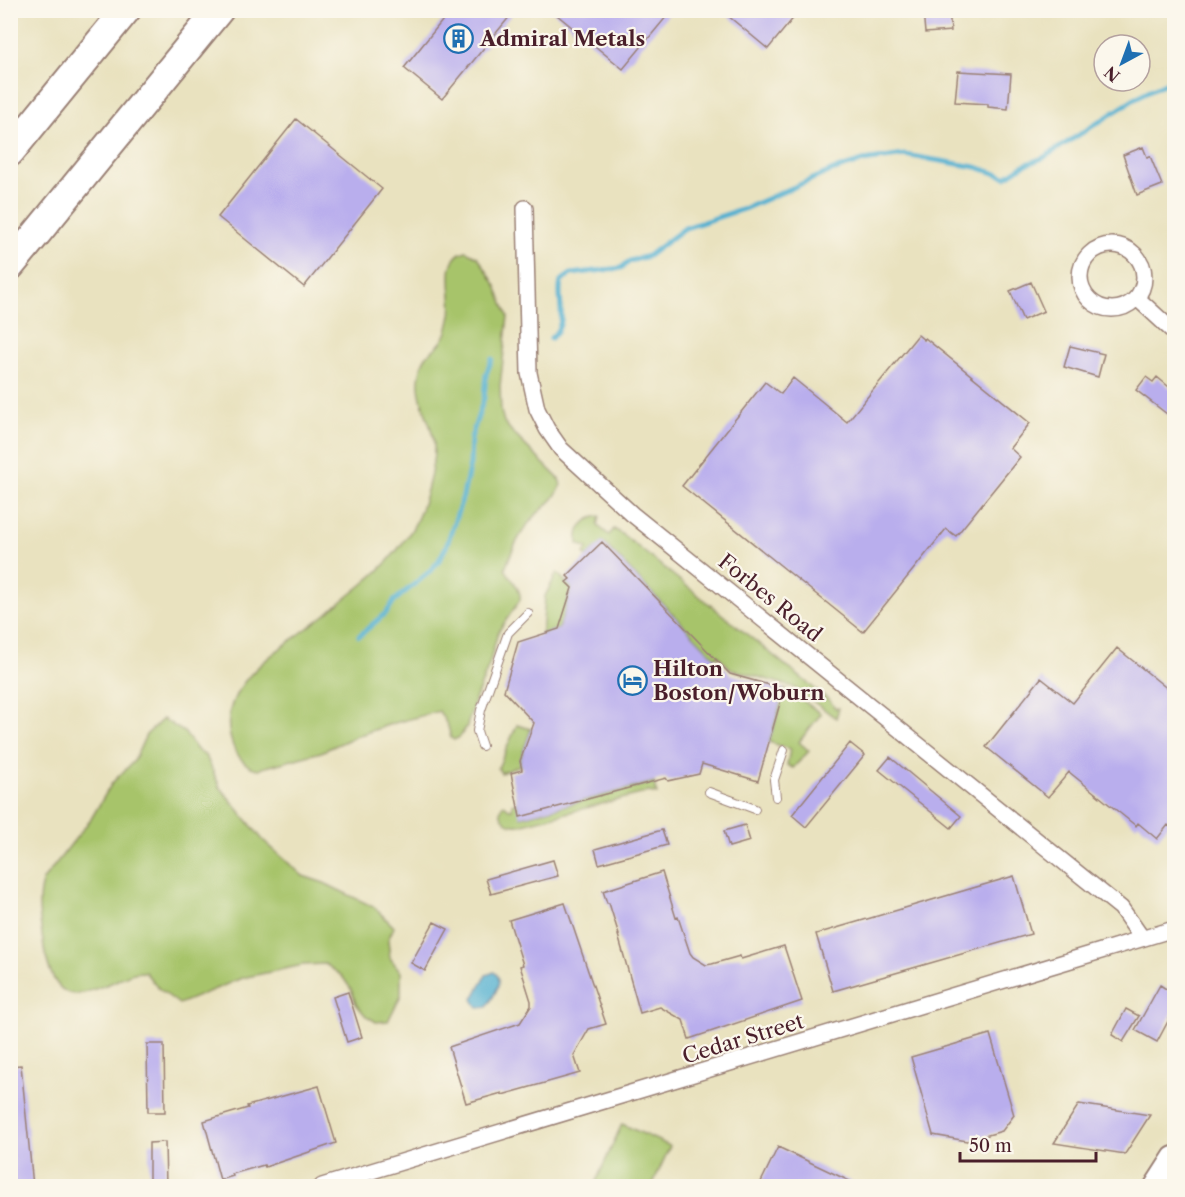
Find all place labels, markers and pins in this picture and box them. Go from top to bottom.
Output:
building icon: Admiral Metals [443,23,475,55]
place label: Admiral Metals [479,26,645,51]
place label: Hilton Boston/Woburn [653,656,825,705]
hotel icon: Hilton Boston/Woburn [616,665,648,697]

